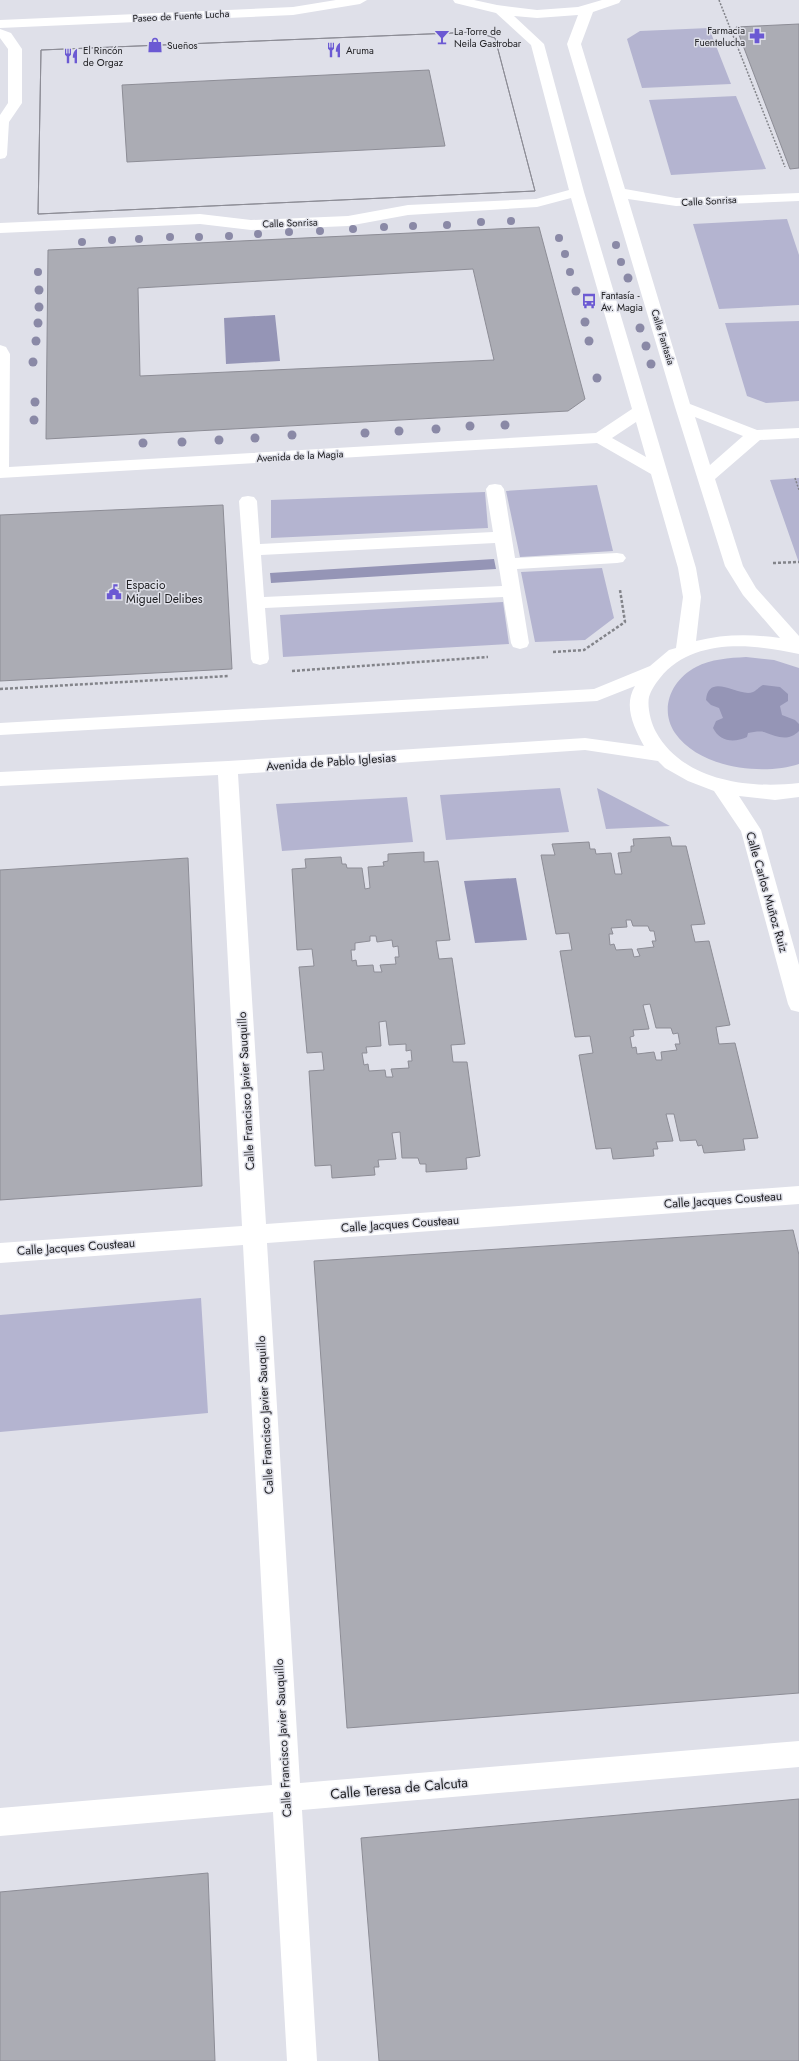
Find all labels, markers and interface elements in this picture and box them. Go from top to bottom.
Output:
street label: Paseo de Fuente Lucha [132,6,230,26]
place label: Farmacia Fuentelucha [695,23,745,50]
place label: La Torre de Neila Gastrobar [454,24,522,51]
pharmacy icon: Farmacia Fuentelucha [748,27,766,45]
bar icon: La Torre de Neila Gastrobar [433,28,451,46]
shop icon: Sueños [146,36,164,54]
place label: Sueños [167,38,198,53]
restaurant icon: Aruma [325,41,343,59]
place label: El Rincón de Orgaz [83,43,124,70]
place label: Aruma [346,43,374,58]
restaurant icon: El Rincón de Orgaz [62,47,80,65]
street label: Calle Sonrisa [681,192,737,210]
street label: Calle Sonrisa [262,215,318,231]
place label: Fantasía - Av. Magia [601,288,643,315]
bus stop icon: Fantasía - Av. Magia [580,292,598,310]
street label: Calle Fantasía [647,307,679,367]
street label: Avenida de la Magia [256,446,344,466]
place label: Espacio Miguel Delibes [126,576,203,608]
public building icon: Espacio Miguel Delibes [105,583,123,601]
street label: Avenida de Pablo Iglesias [266,748,397,776]
street label: Calle Carlos Muñoz Ruiz [741,830,793,955]
street label: Calle Francisco Javier Sauquillo [233,1011,259,1171]
street label: Calle Jacques Cousteau [663,1187,783,1213]
street label: Calle Jacques Cousteau [340,1211,460,1237]
street label: Calle Jacques Cousteau [16,1234,136,1260]
street label: Calle Francisco Javier Sauquillo [252,1335,278,1495]
street label: Calle Francisco Javier Sauquillo [270,1658,296,1818]
street label: Calle Teresa de Calcuta [329,1772,469,1804]

